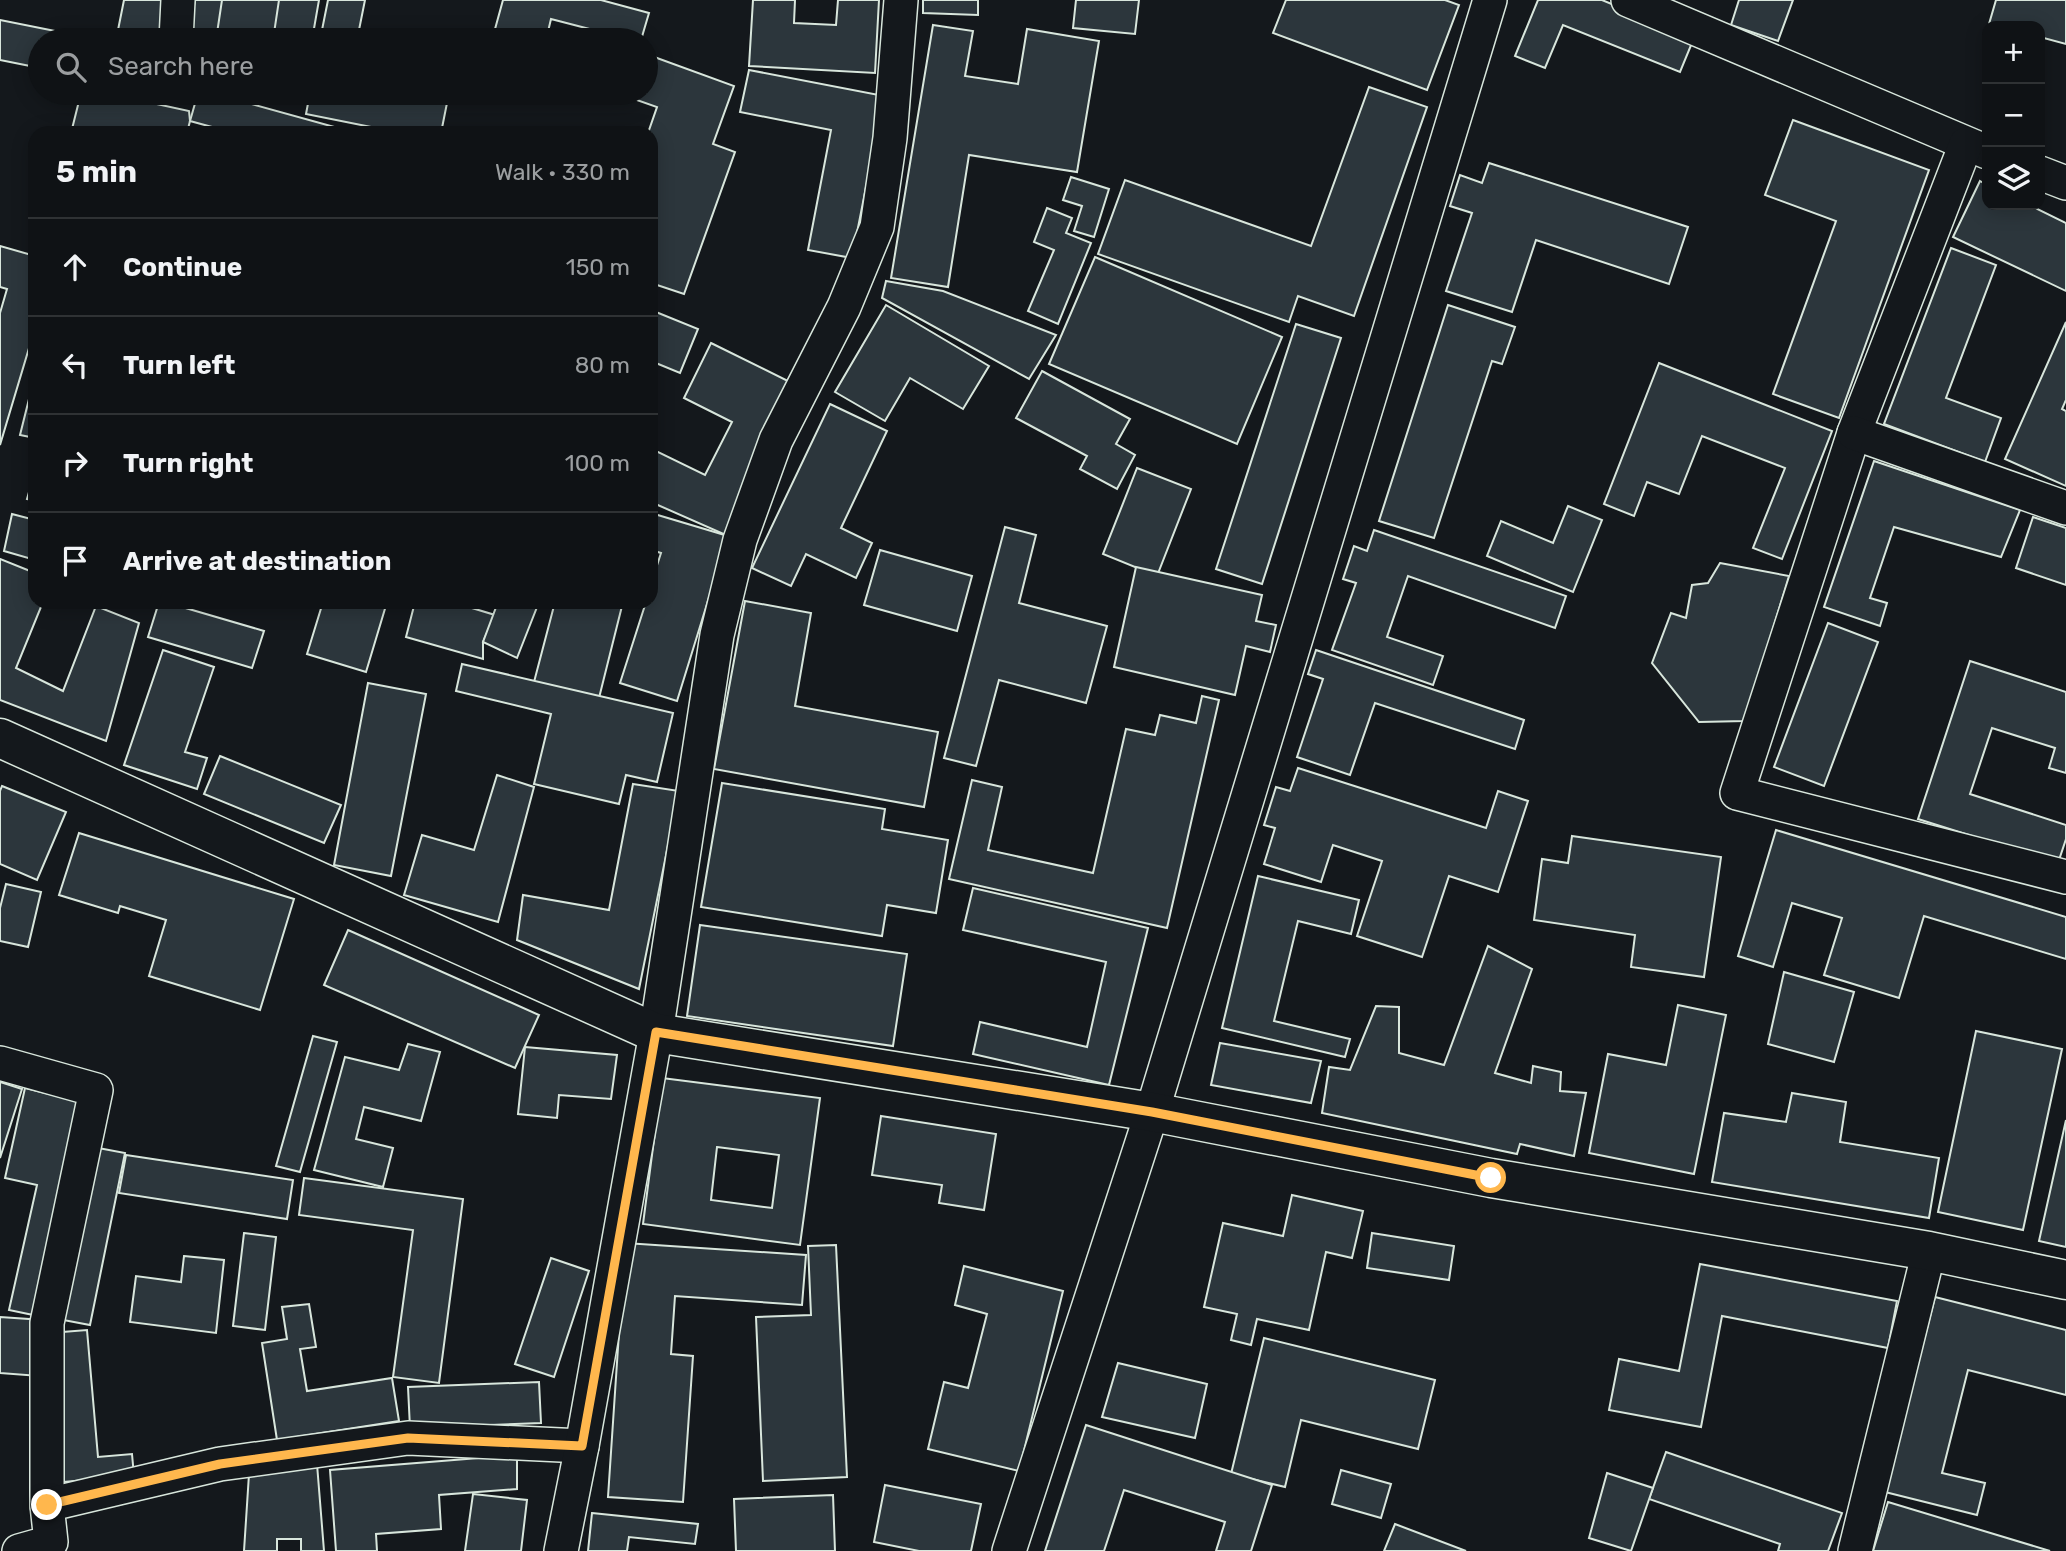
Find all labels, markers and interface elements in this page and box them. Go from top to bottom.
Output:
map controls [1982,21,2045,210]
button: + [1982,21,2045,84]
search box [28,28,658,105]
icon: search [52,48,90,86]
text: Search here [108,51,254,82]
button: − [1982,84,2045,147]
button: layers [1982,147,2045,210]
text: 5 min [56,154,137,190]
text: Walk · 330 m [495,158,630,186]
icon: ahead [56,248,94,286]
text: Continue [123,252,242,283]
text: 150 m [566,253,630,281]
icon: left [56,346,94,384]
text: Turn left [123,350,235,381]
text: 80 m [575,351,630,379]
icon: right [56,444,94,482]
text: Turn right [123,448,253,479]
text: 100 m [565,449,630,477]
icon: arrive [56,542,94,580]
text: Arrive at destination [123,546,391,577]
route start [1475,1162,1506,1193]
route end [31,1489,62,1520]

